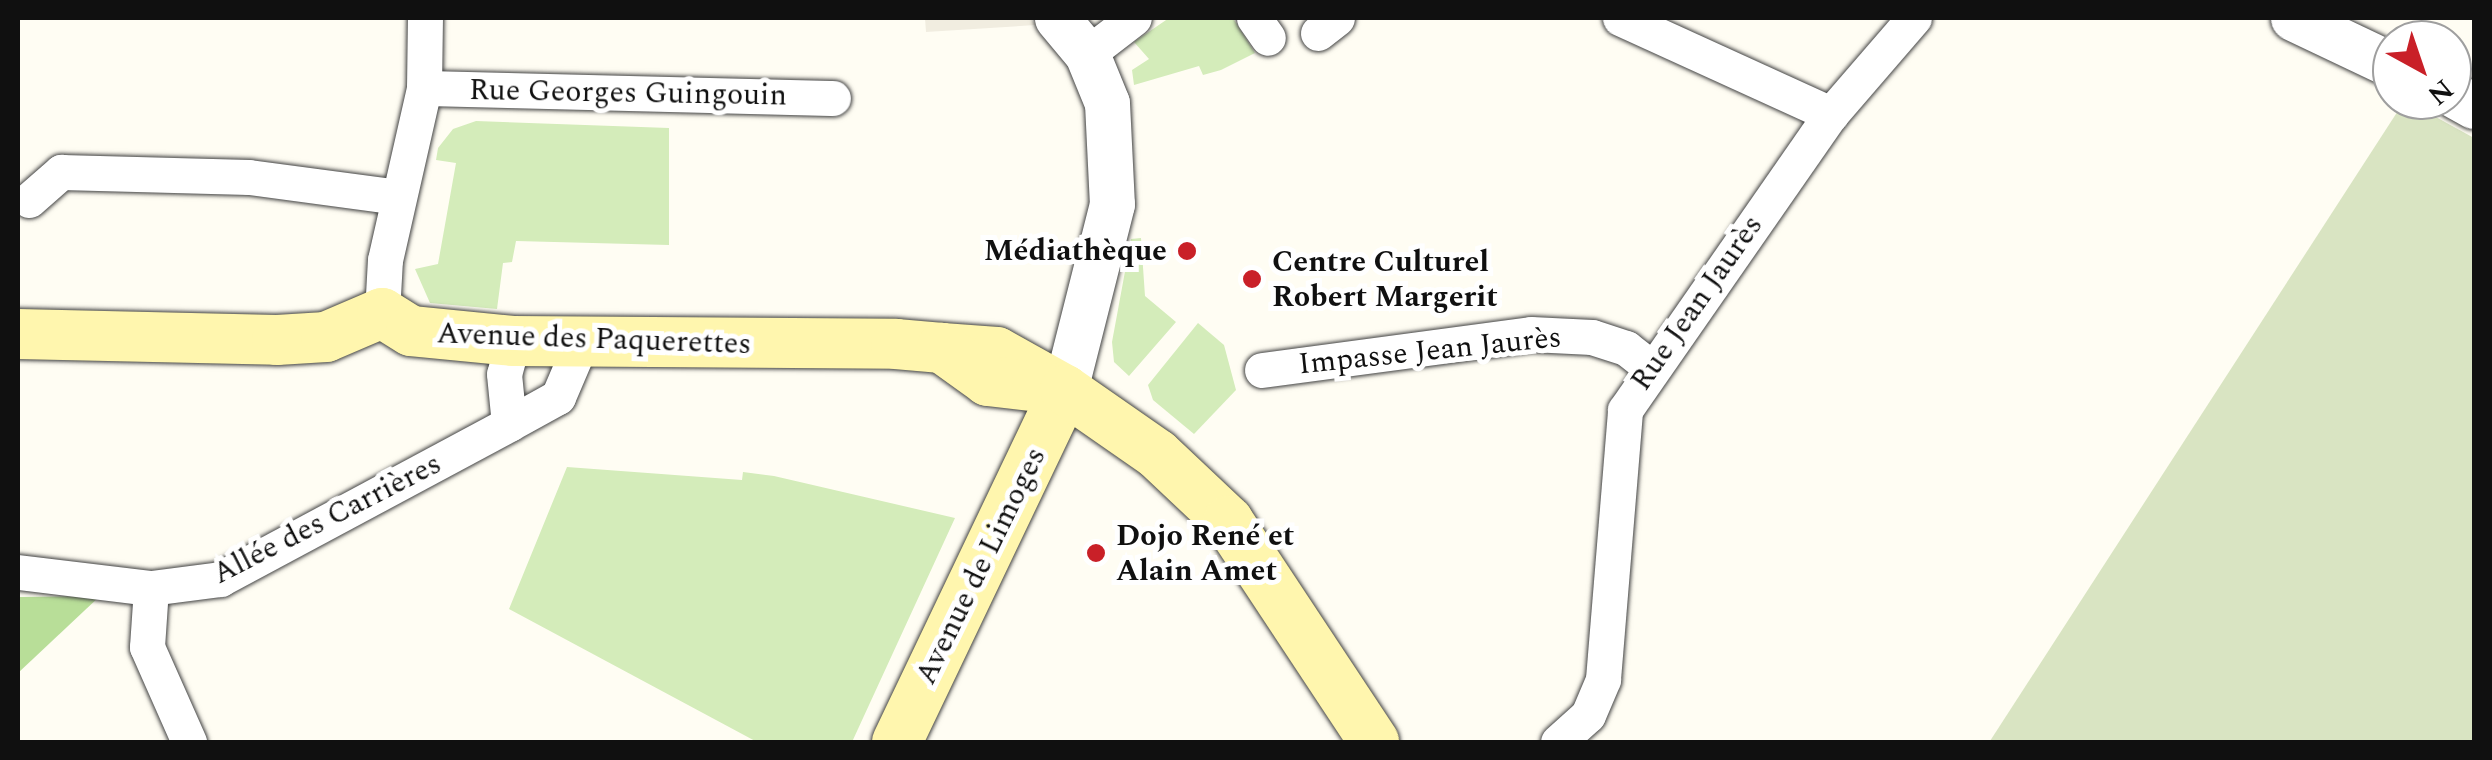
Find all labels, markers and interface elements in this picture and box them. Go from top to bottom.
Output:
north arrow [2372,20,2472,120]
text: N [2418,68,2463,116]
street label: Rue Georges Guingouin [469,72,787,114]
street label: Rue Jean Jaurès [1623,208,1771,398]
place label: Médiathèque [984,233,1167,269]
marker: Médiathèque [1176,240,1198,262]
place label: Centre Culturel Robert Margerit [1272,244,1498,314]
marker: Centre Culturel Robert Margerit [1241,268,1263,290]
street label: Avenue des Paquerettes [436,316,752,362]
street label: Impasse Jean Jaurès [1297,319,1563,383]
street label: Avenue de Limoges [908,442,1054,690]
street label: Allée des Carrières [207,446,447,592]
place label: Dojo René et Alain Amet [1116,518,1294,588]
marker: Dojo René et Alain Amet [1085,542,1107,564]

